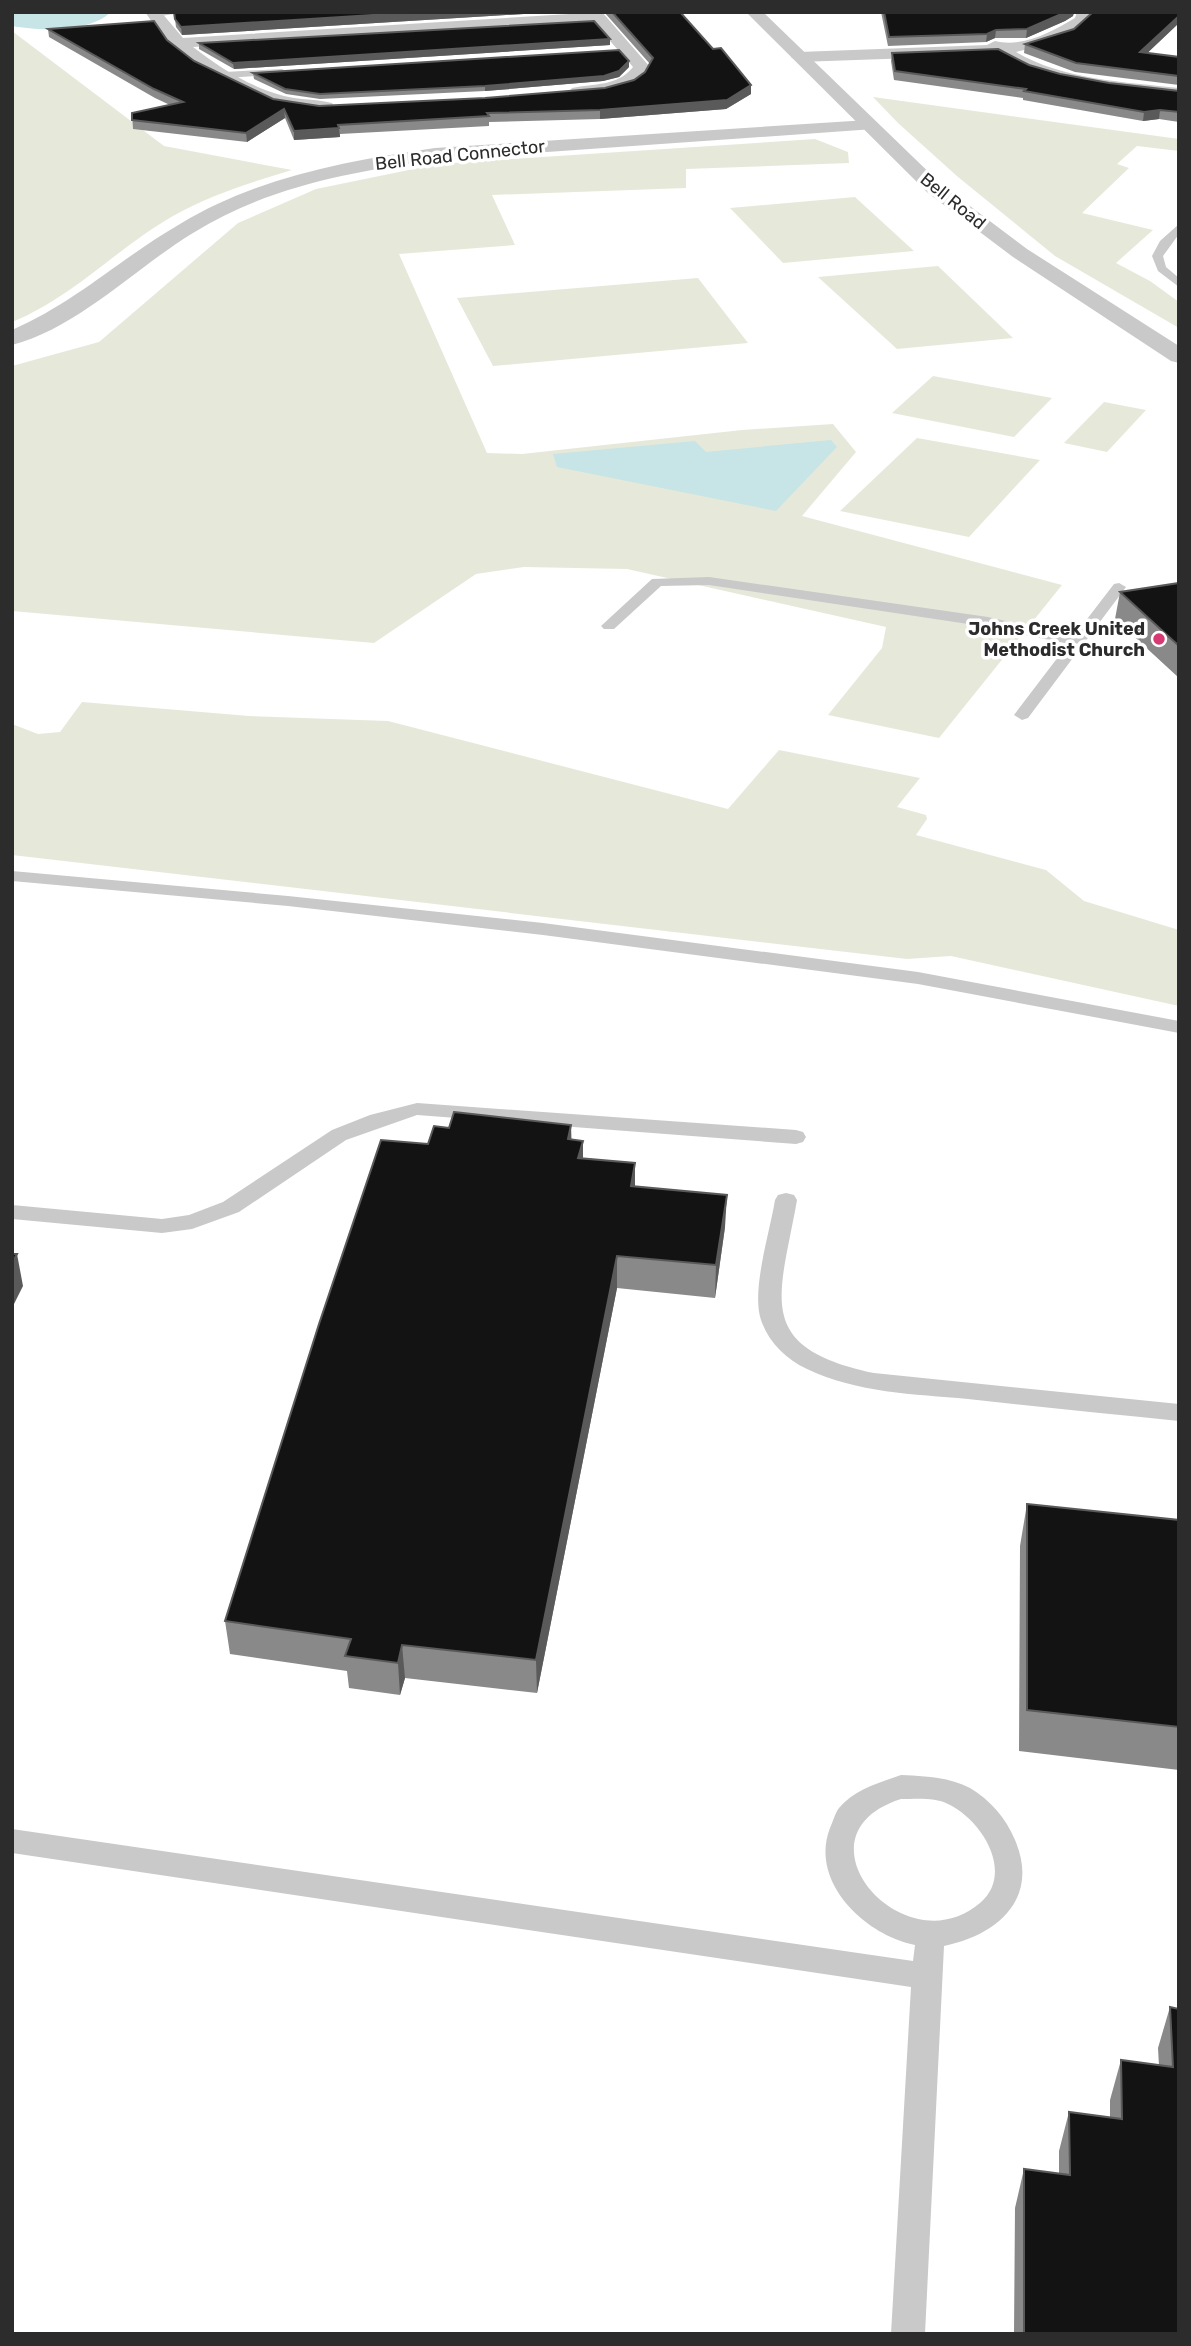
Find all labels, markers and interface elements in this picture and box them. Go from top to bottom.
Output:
street label: Bell Road Connector [374,135,546,175]
street label: Bell Road [916,168,990,234]
place label: Johns Creek United Methodist Church [968,618,1145,661]
marker: Johns Creek United Methodist Church [1151,631,1167,647]

